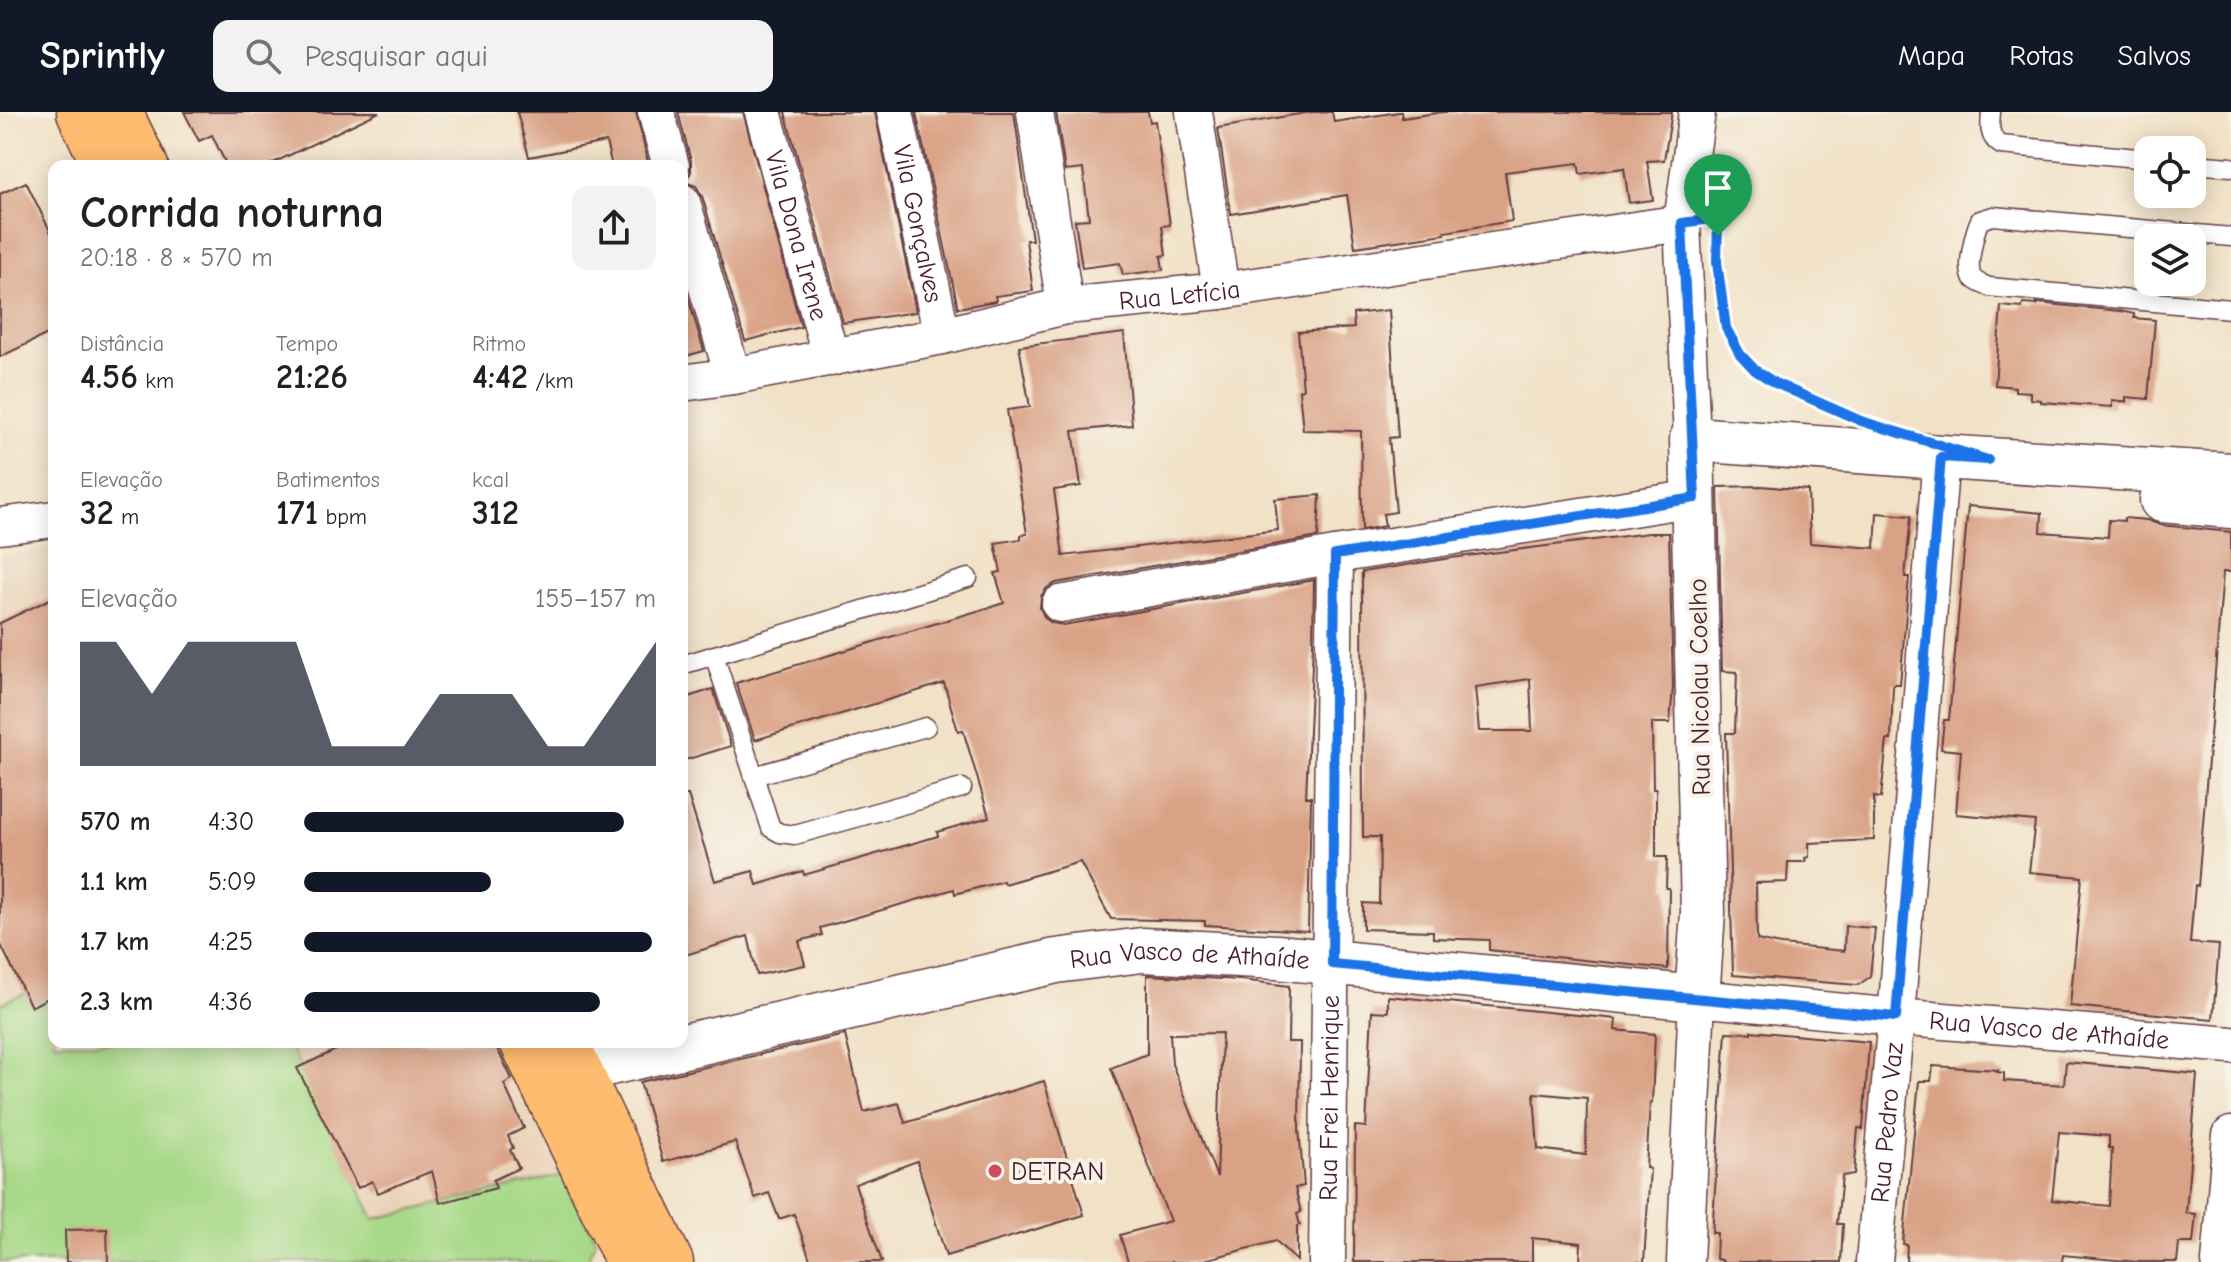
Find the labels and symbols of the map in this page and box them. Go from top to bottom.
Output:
street label: Vila Gonçalves [886,142,949,305]
street label: Vila Dona Irene [758,147,834,324]
pin [1684,154,1752,236]
street label: Rua Letícia [1118,274,1242,317]
street label: Rua Nicolau Coelho [1683,578,1717,796]
street label: Rua Vasco de Athaíde [1068,936,1311,976]
street label: Rua Frei Henrique [1314,995,1346,1201]
street label: Rua Vasco de Athaíde [1928,1006,2170,1056]
street label: Rua Pedro Vaz [1865,1041,1910,1204]
place label: DETRAN [1011,1157,1104,1187]
marker: DETRAN [986,1162,1004,1180]

